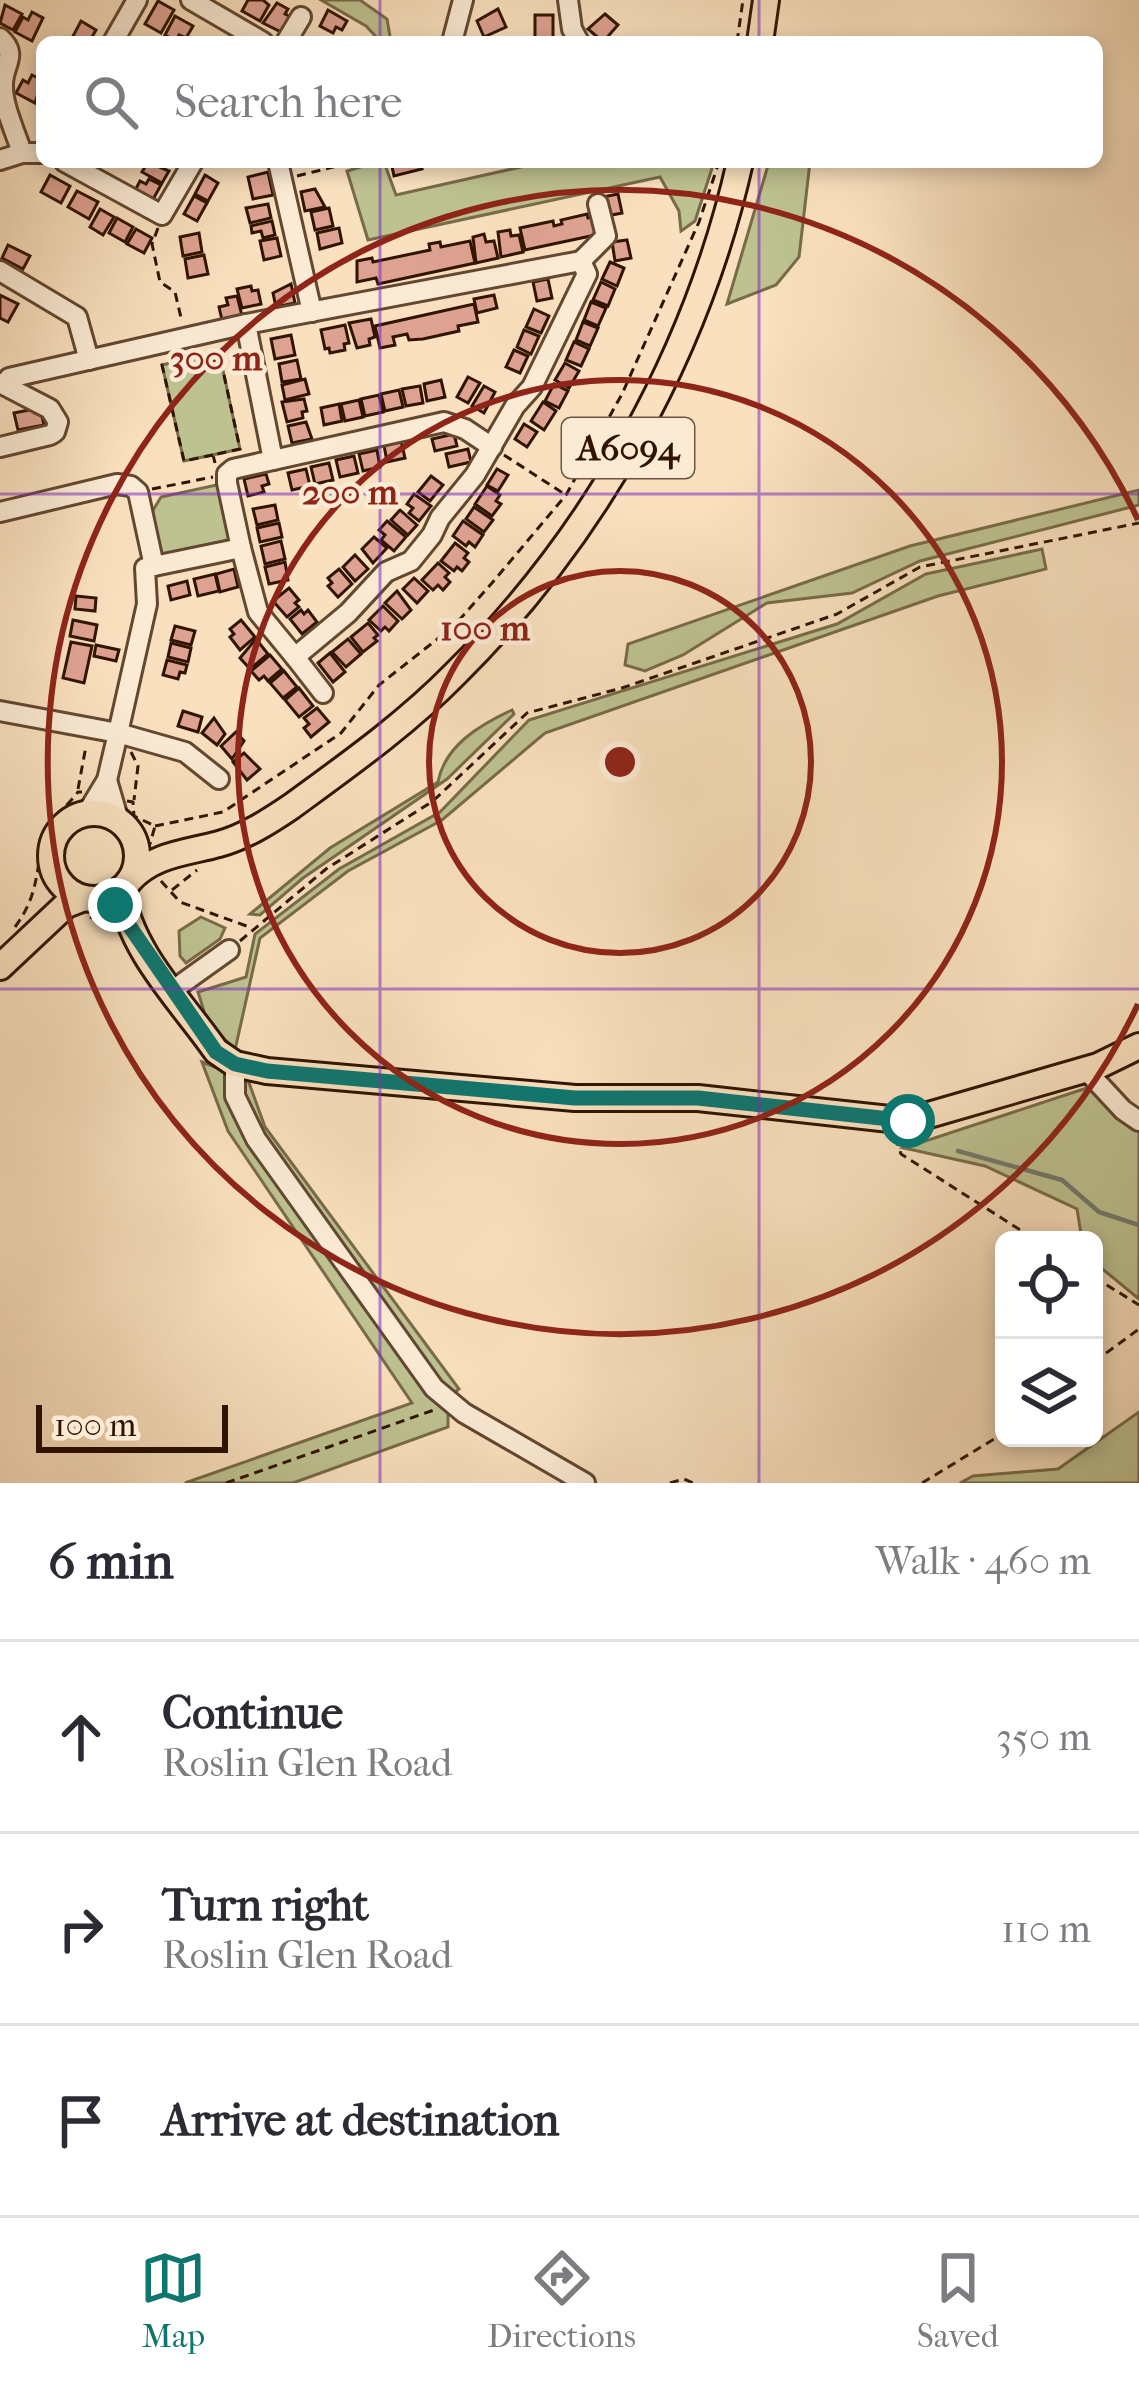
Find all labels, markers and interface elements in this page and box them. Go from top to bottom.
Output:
search box [36,36,1103,168]
icon: search [78,69,144,135]
text: Search here [174,76,402,129]
text: 300 m [170,337,263,379]
road number: A6094 [562,418,694,478]
text: 200 m [302,471,399,513]
text: 100 m [440,607,531,649]
centre of rings [599,741,641,783]
route end [88,878,142,932]
route start [881,1094,935,1148]
map controls [995,1231,1103,1447]
button: locate [995,1231,1103,1339]
button: layers [995,1339,1103,1447]
scale bar [36,1399,228,1452]
text: 100 m [54,1406,137,1445]
text: 6 min [48,1531,174,1591]
text: Walk · 460 m [875,1538,1091,1584]
text: Continue [162,1687,343,1740]
icon: ahead [48,1704,114,1770]
text: 350 m [996,1714,1091,1760]
text: Roslin Glen Road [162,1740,452,1786]
text: Turn right [162,1879,369,1932]
icon: right [48,1896,114,1962]
text: 110 m [1001,1906,1091,1952]
text: Roslin Glen Road [162,1932,452,1978]
icon: arrive [48,2088,114,2154]
text: Arrive at destination [162,2094,559,2147]
tab: Map [140,2245,206,2356]
tab: Directions [487,2245,636,2356]
tab: Saved [917,2245,999,2356]

